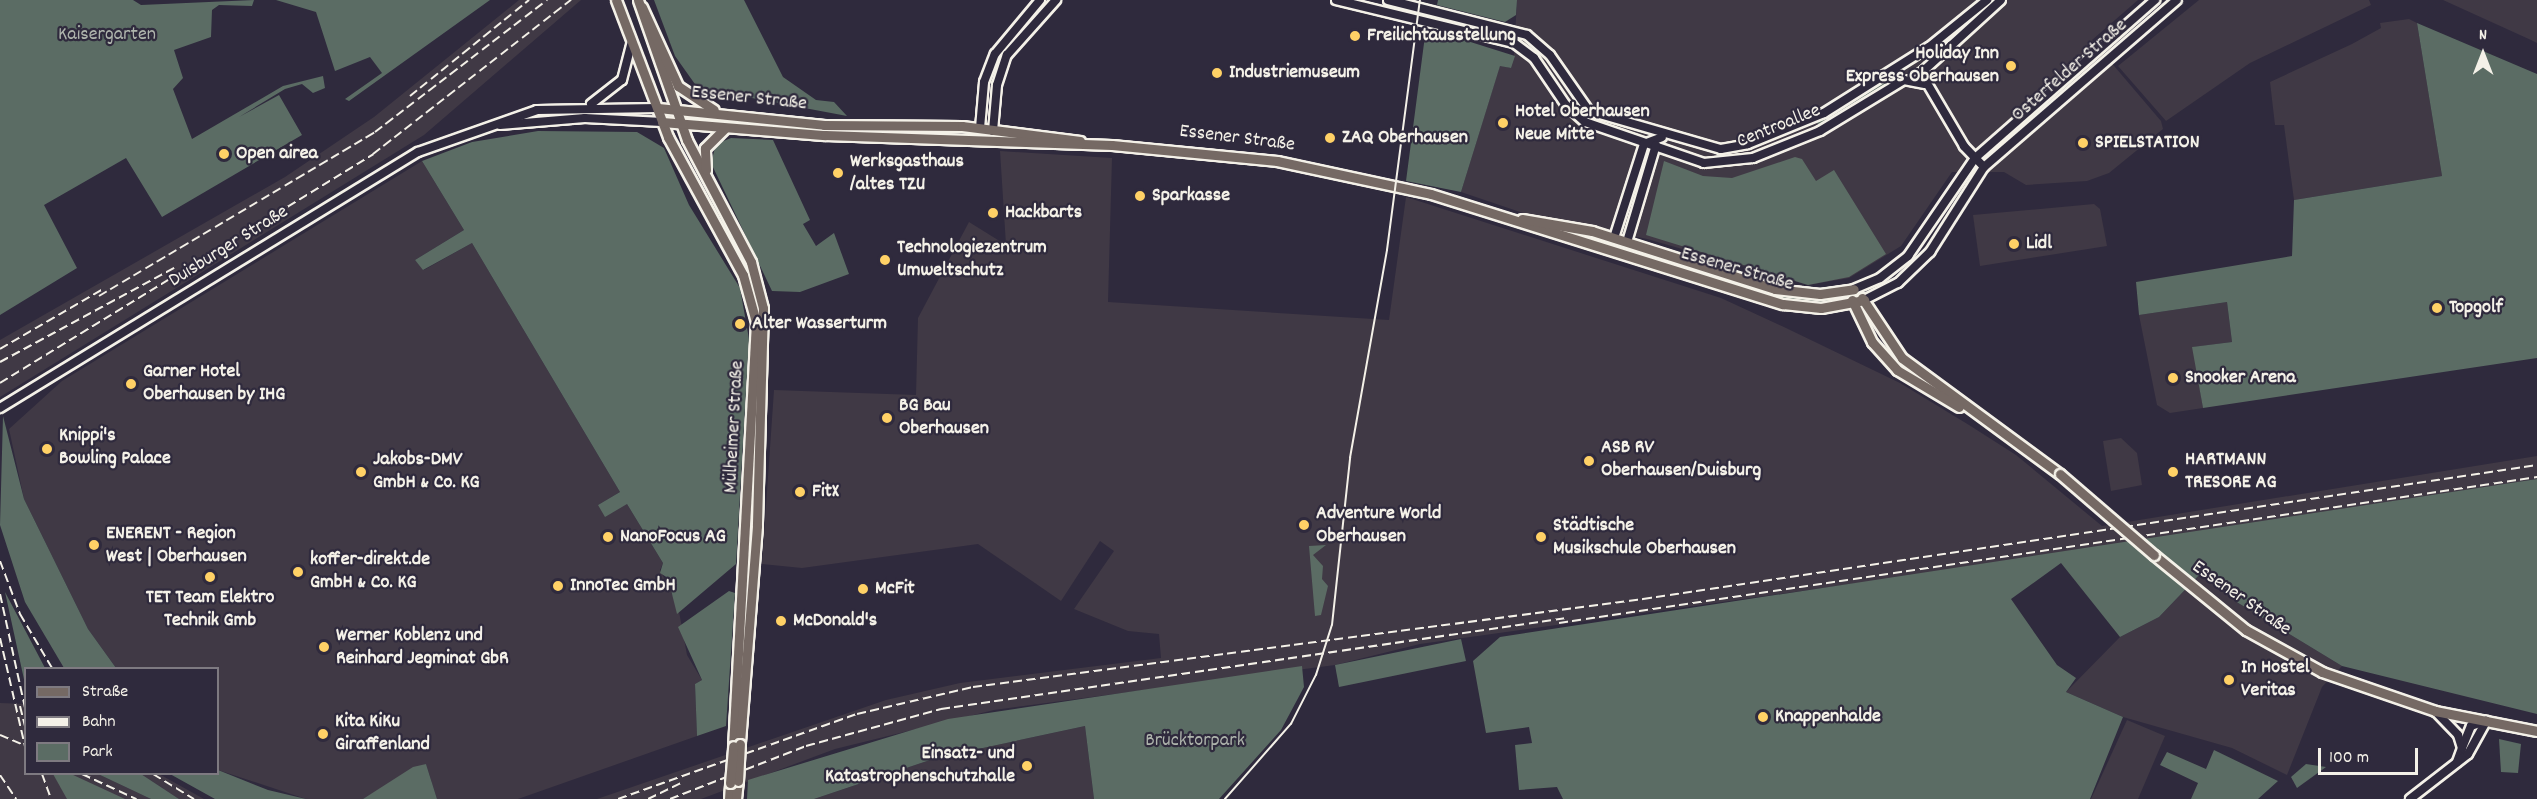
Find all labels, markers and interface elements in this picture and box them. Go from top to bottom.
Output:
street label: Osterfelder Straße [2007,14,2133,128]
park label: Kaisergarten [58,23,156,47]
place label: Freilichtausstellung [1367,24,1516,48]
north arrow [2453,24,2513,84]
text: N [2479,24,2487,47]
marker: Freilichtausstellung [1348,29,1362,43]
place label: Holiday Inn Express Oberhausen [1846,42,1999,89]
marker: Holiday Inn Express Oberhausen [2004,59,2018,73]
place label: Industriemuseum [1229,61,1360,85]
marker: Industriemuseum [1210,66,1224,80]
street label: Essener Straße [690,81,808,117]
street label: Centroallee [1734,99,1824,155]
place label: Hotel Oberhausen Neue Mitte [1515,100,1650,147]
marker: Hotel Oberhausen Neue Mitte [1496,116,1510,130]
street label: Essener Straße [1178,120,1296,158]
place label: ZAQ Oberhausen [1342,126,1468,150]
marker: ZAQ Oberhausen [1323,131,1337,145]
place label: SPIELSTATION [2095,131,2200,155]
marker: SPIELSTATION [2076,136,2090,150]
place label: Open airea [236,142,318,166]
marker: Open airea [217,147,231,161]
place label: Werksgasthaus /altes TZU [850,150,964,197]
marker: Werksgasthaus /altes TZU [831,166,845,180]
place label: Sparkasse [1152,184,1230,208]
marker: Sparkasse [1133,189,1147,203]
street label: Duisburger Straße [165,201,293,293]
place label: Hackbarts [1005,201,1082,225]
marker: Hackbarts [986,206,1000,220]
place label: Lidl [2026,232,2052,256]
place label: Technologiezentrum Umweltschutz [897,237,1047,284]
marker: Lidl [2007,237,2021,251]
street label: Essener Straße [1678,242,1796,298]
marker: Technologiezentrum Umweltschutz [878,253,892,267]
place label: Topgolf [2449,296,2503,320]
marker: Topgolf [2430,301,2444,315]
place label: Alter Wasserturm [752,312,887,336]
marker: Alter Wasserturm [733,317,747,331]
place label: Garner Hotel Oberhausen by IHG [143,360,285,407]
street label: Mülheimer Straße [720,360,750,494]
place label: Snooker Arena [2185,366,2296,390]
marker: Snooker Arena [2166,371,2180,385]
marker: Garner Hotel Oberhausen by IHG [124,377,138,391]
place label: BG Bau Oberhausen [899,394,989,441]
marker: BG Bau Oberhausen [880,411,894,425]
place label: Knippi's Bowling Palace [59,425,171,472]
place label: ASB RV Oberhausen/Duisburg [1601,437,1761,484]
marker: Knippi's Bowling Palace [40,442,54,456]
place label: Jakobs-DMV GmbH & Co. KG [373,448,480,495]
place label: HARTMANN TRESORE AG [2185,448,2277,495]
marker: ASB RV Oberhausen/Duisburg [1582,454,1596,468]
marker: Jakobs-DMV GmbH & Co. KG [354,465,368,479]
marker: HARTMANN TRESORE AG [2166,465,2180,479]
place label: FitX [812,480,839,504]
marker: FitX [793,485,807,499]
place label: Adventure World Oberhausen [1316,502,1441,549]
place label: Städtische Musikschule Oberhausen [1553,514,1736,561]
marker: Adventure World Oberhausen [1297,518,1311,532]
place label: ENERENT - Region West | Oberhausen [106,522,247,569]
place label: NanoFocus AG [620,525,726,549]
marker: NanoFocus AG [601,530,615,544]
marker: Städtische Musikschule Oberhausen [1534,530,1548,544]
marker: ENERENT - Region West | Oberhausen [87,538,101,552]
place label: koffer-direkt.de GmbH & Co. KG [310,548,430,595]
street label: Essener Straße [2187,556,2295,642]
marker: koffer-direkt.de GmbH & Co. KG [291,565,305,579]
marker: TET Team Elektro Technik Gmb [203,570,217,584]
place label: InnoTec GmbH [570,574,676,598]
place label: McFit [875,577,915,601]
marker: InnoTec GmbH [551,579,565,593]
marker: McFit [856,582,870,596]
place label: TET Team Elektro Technik Gmb [146,586,274,633]
place label: McDonald's [793,609,877,633]
marker: McDonald's [774,614,788,628]
place label: Werner Koblenz und Reinhard Jegminat GbR [336,624,509,671]
marker: Werner Koblenz und Reinhard Jegminat GbR [317,640,331,654]
place label: In Hostel Veritas [2241,656,2310,703]
legend [24,667,219,775]
marker: In Hostel Veritas [2222,673,2236,687]
text: Straße [82,680,128,705]
place label: Knappenhalde [1775,705,1881,729]
text: Bahn [82,710,116,735]
place label: Kita KiKu Giraffenland [335,710,430,757]
marker: Knappenhalde [1756,710,1770,724]
marker: Kita KiKu Giraffenland [316,727,330,741]
park label: Brücktorpark [1145,729,1245,753]
scale bar [2321,736,2422,774]
text: Park [82,740,113,765]
place label: Einsatz- und Katastrophenschutzhalle [825,742,1015,789]
text: 100 m [2329,746,2369,771]
marker: Einsatz- und Katastrophenschutzhalle [1020,759,1034,773]

